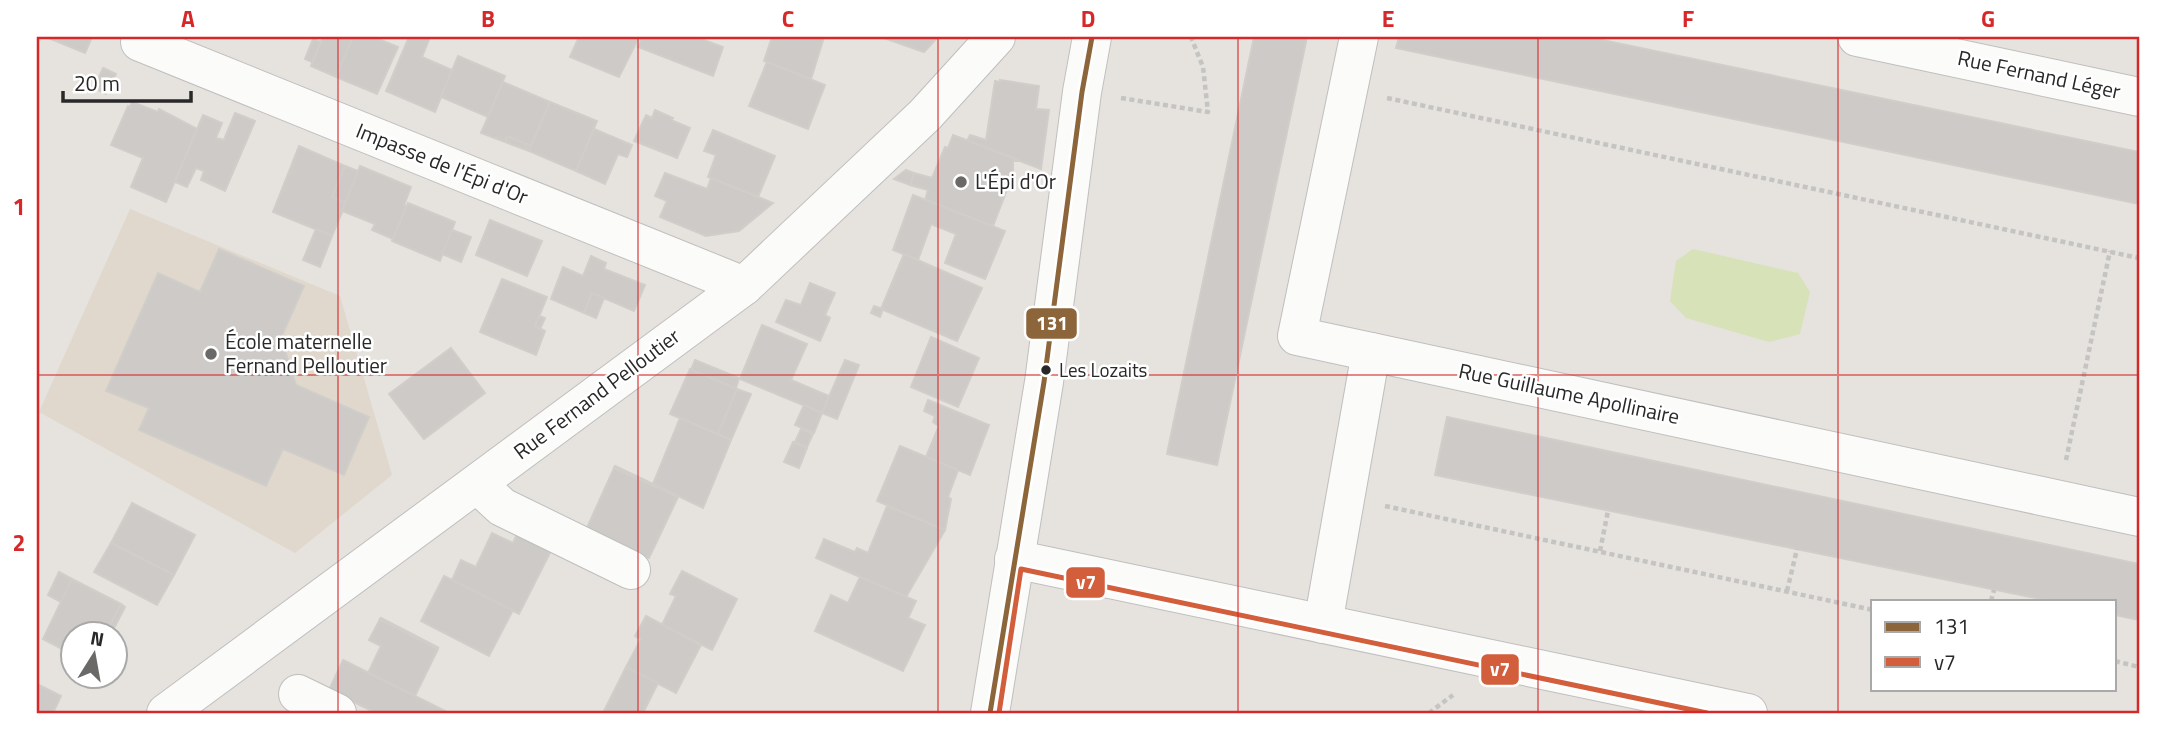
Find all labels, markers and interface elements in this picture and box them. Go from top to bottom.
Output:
text: A [181,1,195,36]
text: B [481,1,495,36]
text: C [782,1,794,36]
text: D [1081,1,1095,36]
text: E [1382,1,1394,36]
text: F [1682,1,1694,36]
text: G [1981,1,1995,36]
street label: Rue Fernand Léger [1955,41,2124,107]
scale bar [63,60,191,104]
text: 20 m [74,67,120,99]
street label: Impasse de l'Épi d'Or [351,114,533,212]
place label: L'Épi d'Or [975,165,1056,197]
marker: L'Épi d'Or [953,174,969,190]
text: 1 [13,189,25,224]
line badge: 131 [1025,307,1078,340]
text: 131 [1036,308,1068,337]
street label: Rue Fernand Pelloutier [506,320,686,467]
place label: École maternelle Fernand Pelloutier [225,325,387,381]
marker: École maternelle Fernand Pelloutier [203,346,219,362]
street label: Rue Guillaume Apollinaire [1456,354,1683,432]
place label: Les Lozaits [1059,355,1148,384]
marker: Les Lozaits [1039,363,1053,377]
text: 2 [13,525,25,560]
line badge: v7 [1065,566,1106,599]
text: v7 [1076,567,1096,596]
legend [1871,600,2116,690]
text: 131 [1934,610,1969,642]
north arrow [60,620,130,690]
text: N [88,622,107,653]
text: v7 [1934,646,1956,678]
line badge: v7 [1480,653,1520,686]
text: v7 [1490,654,1510,683]

